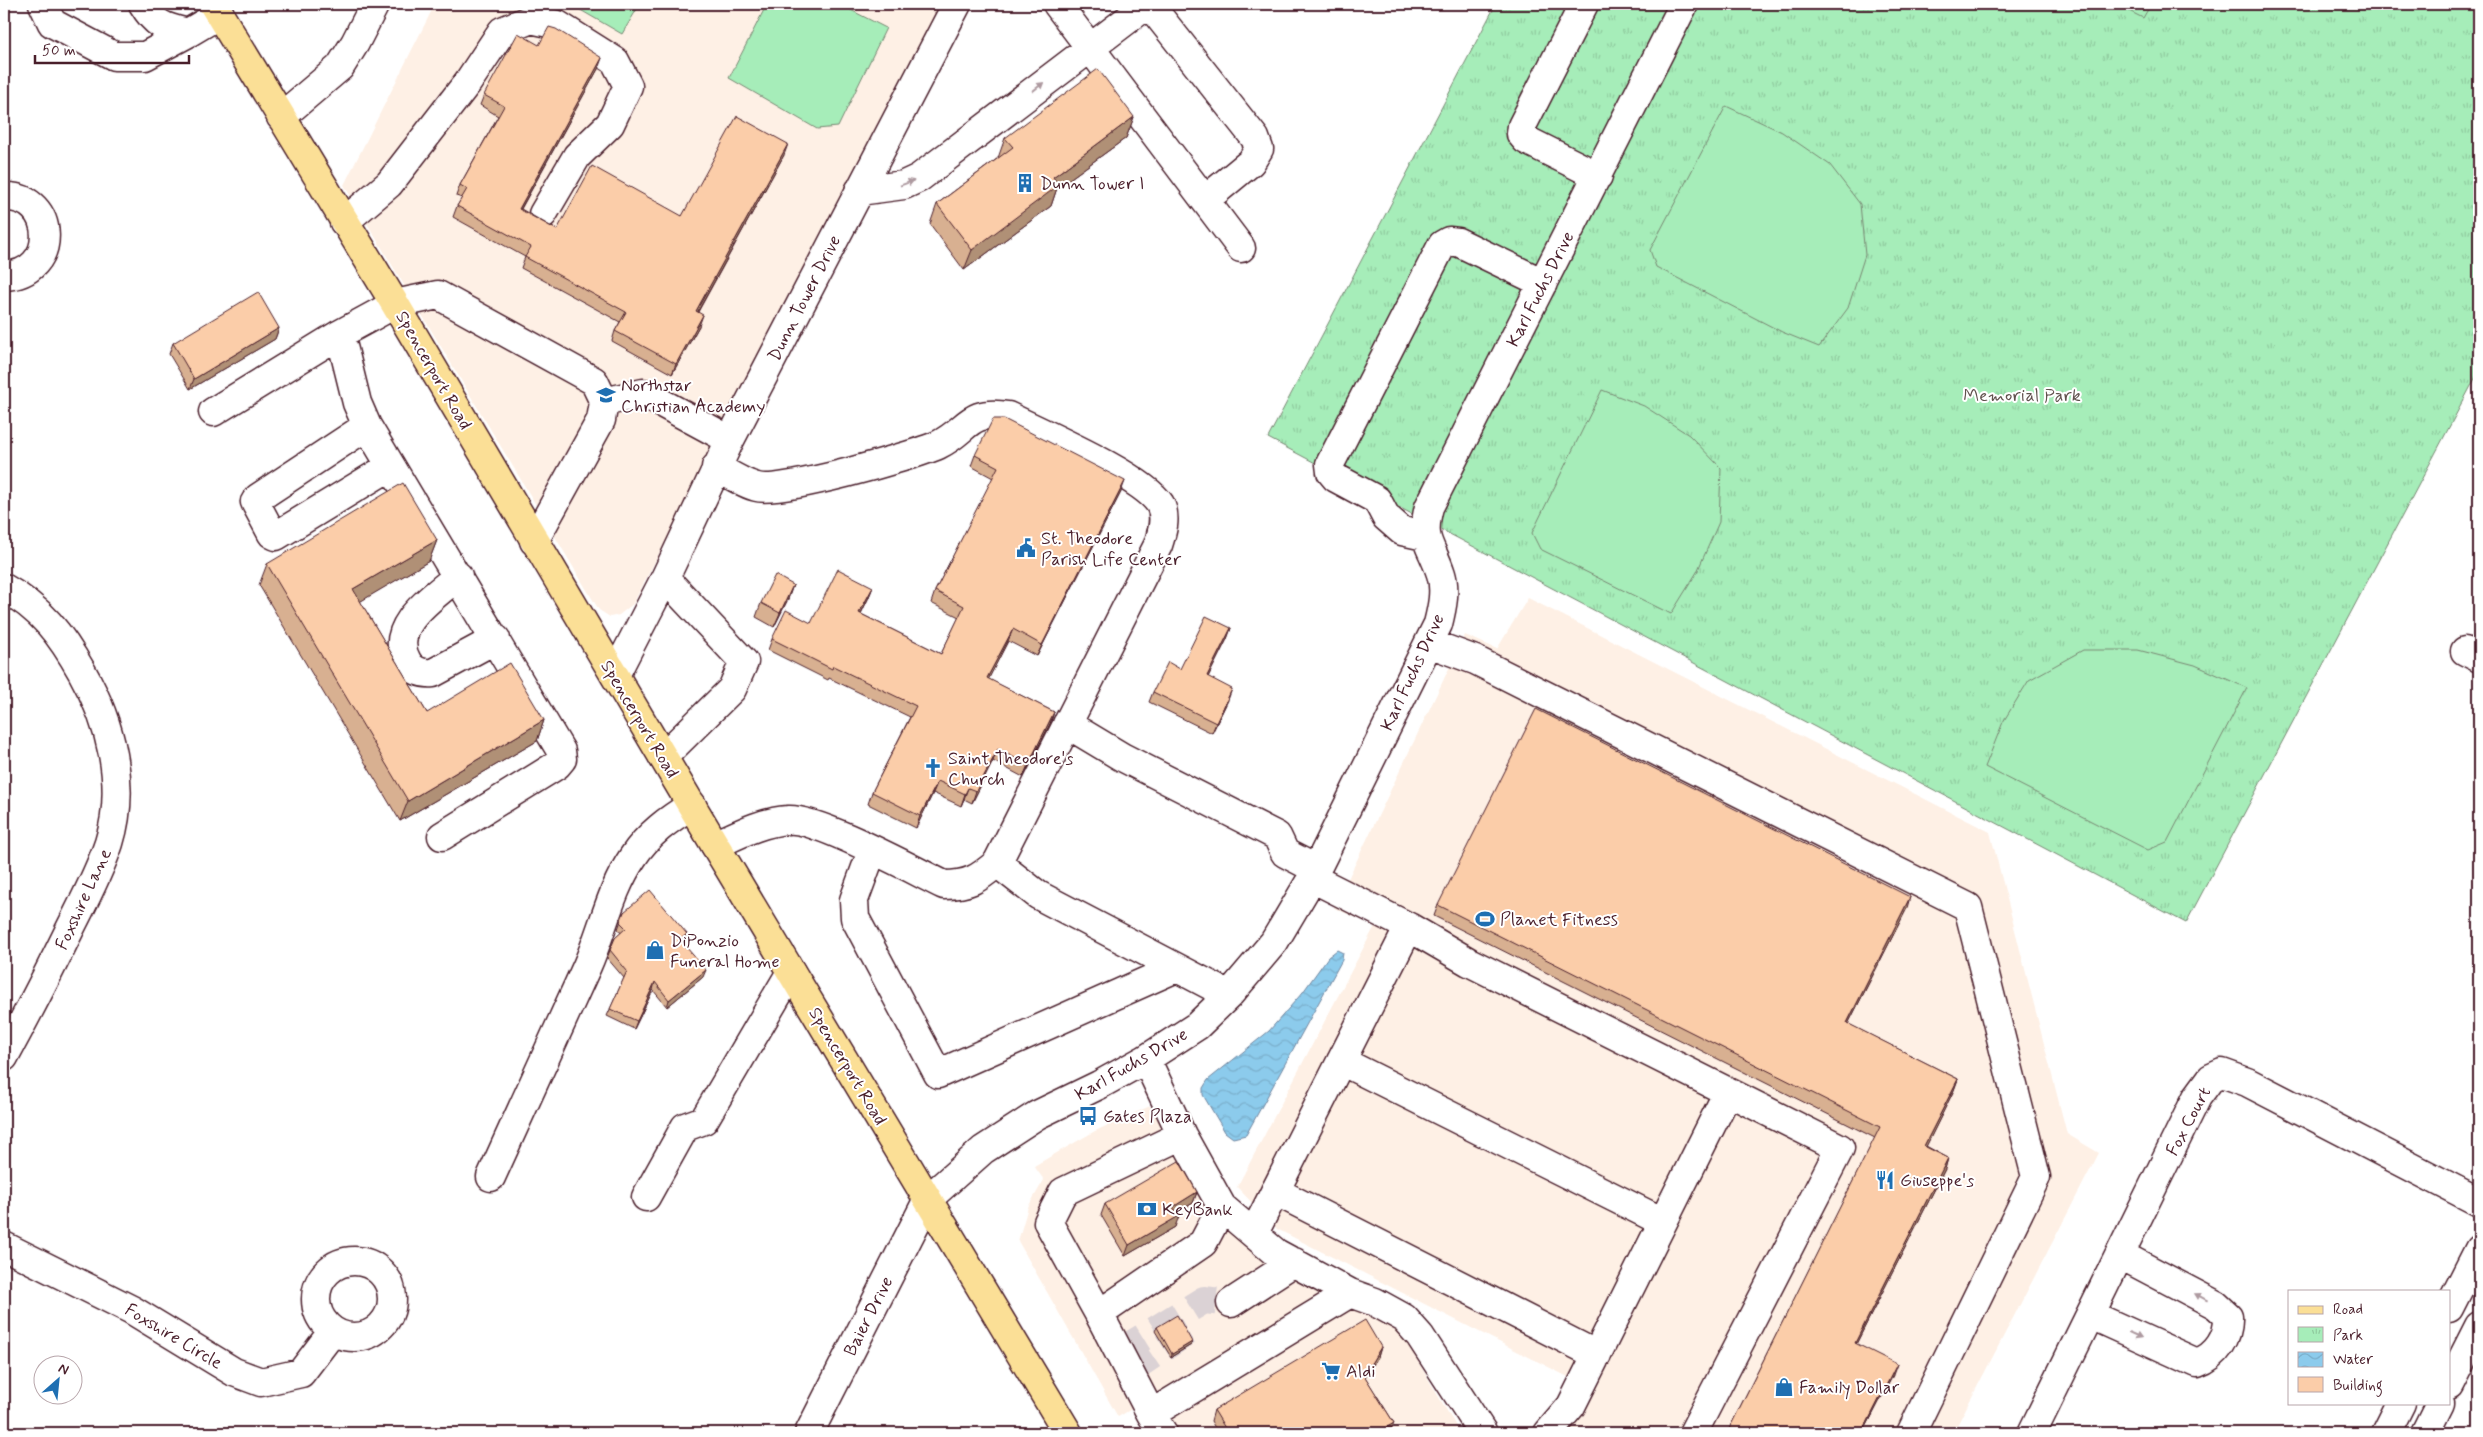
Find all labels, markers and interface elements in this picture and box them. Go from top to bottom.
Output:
scale bar [35,32,189,64]
text: 50 m [42,41,76,61]
one-way arrow [1031,81,1044,92]
building icon: Dunn Tower I [1014,172,1036,194]
place label: Dunn Tower I [1040,172,1144,196]
one-way arrow [900,179,915,187]
street label: Karl Fuchs Drive [1501,228,1580,351]
street label: Dunn Tower Drive [763,231,847,366]
street label: Spencerport Road [389,307,477,434]
place label: Northstar Christian Academy [621,374,765,419]
school or university icon: Northstar Christian Academy [595,384,617,406]
park label: Memorial Park [1963,384,2081,408]
place label: St. Theodore Parish Life Center [1041,527,1182,572]
public building icon: St. Theodore Parish Life Center [1015,537,1037,559]
street label: Karl Fuchs Drive [1375,610,1451,735]
street label: Spencerport Road [594,656,684,783]
place label: Saint Theodore's Church [948,747,1073,792]
church icon: Saint Theodore's Church [922,757,944,779]
street label: Foxshire Lane [50,845,118,954]
sports icon: Planet Fitness [1474,908,1496,930]
place label: Planet Fitness [1500,908,1618,932]
place label: DiPonzio Funeral Home [670,929,780,974]
shop icon: DiPonzio Funeral Home [644,939,666,961]
street label: Spencerport Road [802,1003,892,1130]
street label: Karl Fuchs Drive [1071,1023,1192,1107]
street label: Fox Court [2161,1083,2217,1160]
bus stop icon: Gates Plaza [1077,1105,1099,1127]
place label: Gates Plaza [1103,1105,1192,1129]
restaurant icon: Giuseppe's [1874,1169,1896,1191]
place label: Giuseppe's [1900,1169,1974,1193]
bank icon: KeyBank [1136,1198,1158,1220]
place label: KeyBank [1162,1198,1233,1222]
street label: Baier Drive [839,1273,899,1360]
legend [2288,1290,2450,1404]
one-way arrow [2194,1293,2208,1301]
street label: Foxshire Circle [120,1298,227,1375]
text: Road [2333,1300,2363,1320]
text: Park [2333,1326,2363,1346]
one-way arrow [2128,1332,2142,1340]
text: Water [2333,1350,2373,1370]
north arrow [32,1354,82,1404]
text: N [55,1359,72,1379]
supermarket icon: Aldi [1320,1360,1342,1382]
place label: Aldi [1346,1360,1375,1384]
shop icon: Family Dollar [1773,1376,1795,1398]
place label: Family Dollar [1799,1376,1900,1400]
text: Building [2333,1376,2383,1397]

